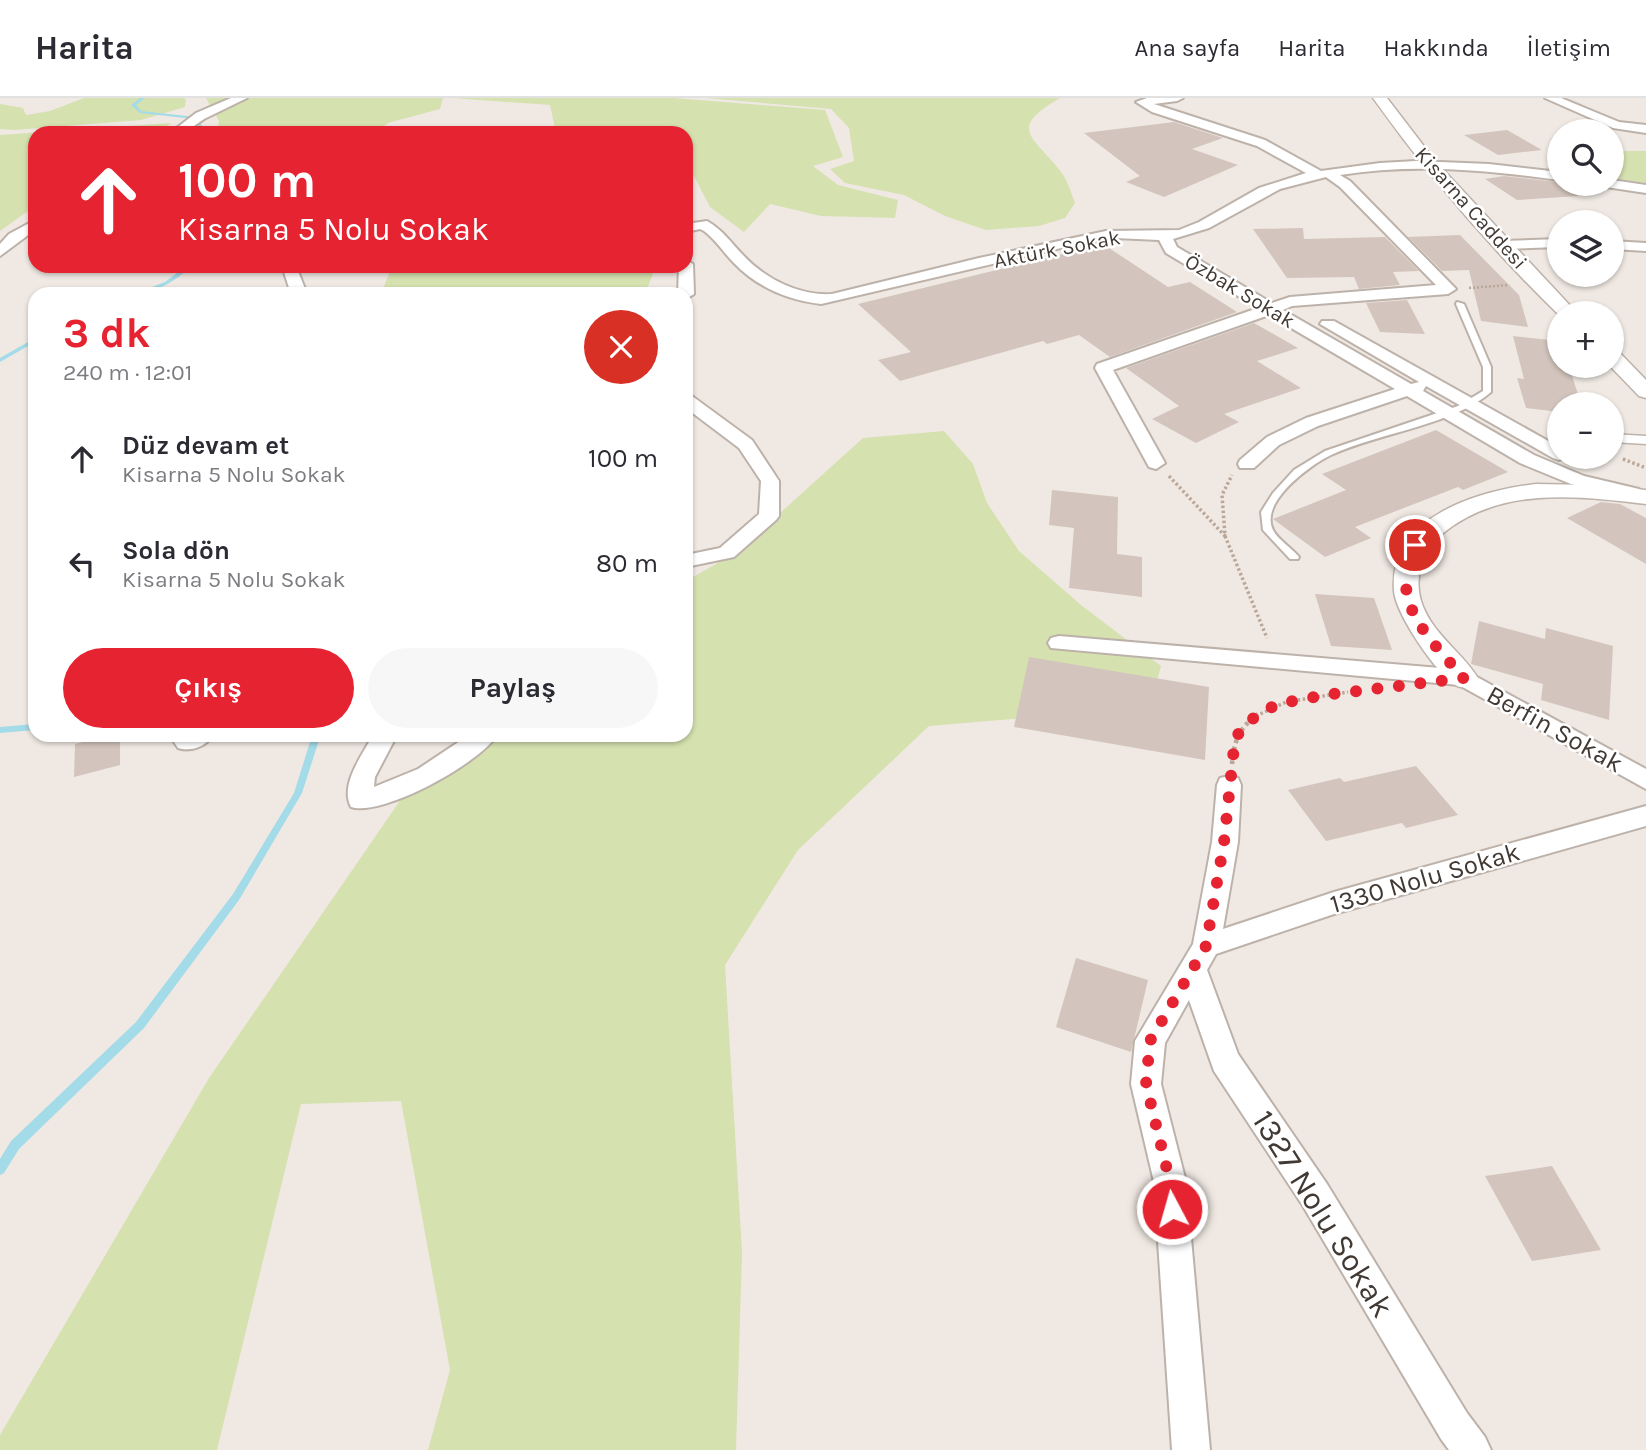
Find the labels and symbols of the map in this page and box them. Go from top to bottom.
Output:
street label: Kisarna Caddesi [1410,142,1532,274]
street label: Aktürk Sokak [992,225,1122,273]
street label: Özbak Sokak [1181,249,1299,333]
pin [1385,515,1445,575]
street label: Berfin Sokak [1481,679,1629,779]
street label: 1330 Nolu Sokak [1327,836,1523,920]
street label: 1327 Nolu Sokak [1245,1104,1401,1324]
position arrow [1135,1172,1209,1246]

